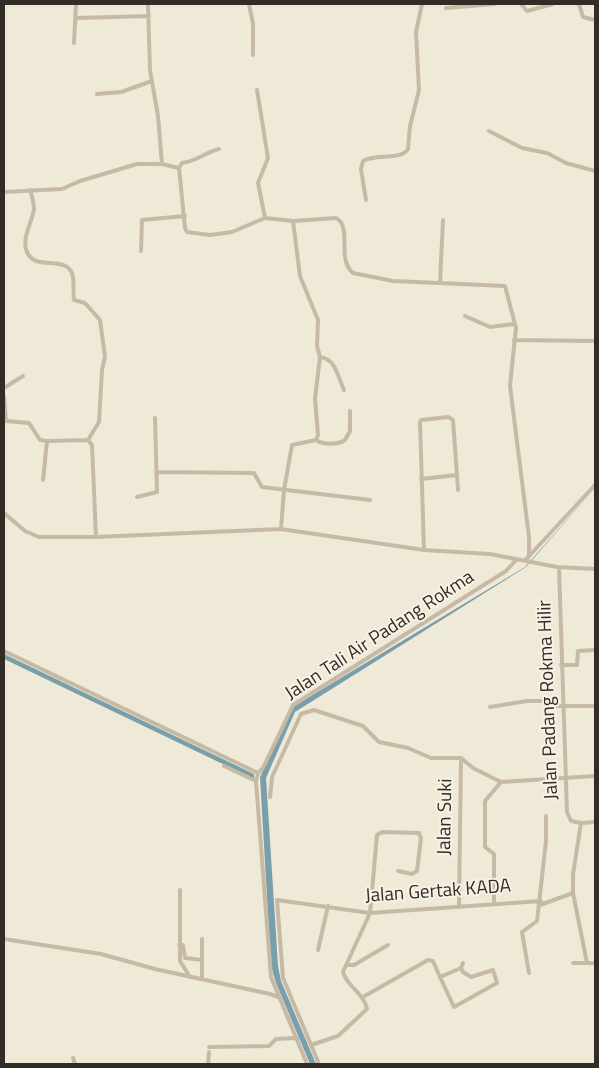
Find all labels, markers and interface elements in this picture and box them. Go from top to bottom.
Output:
street label: Jalan Tali Air Padang Rokma [281,566,479,706]
street label: Jalan Padang Rokma Hilir [534,600,564,800]
street label: Jalan Suki [434,778,458,856]
street label: Jalan Gertak KADA [364,876,512,908]

